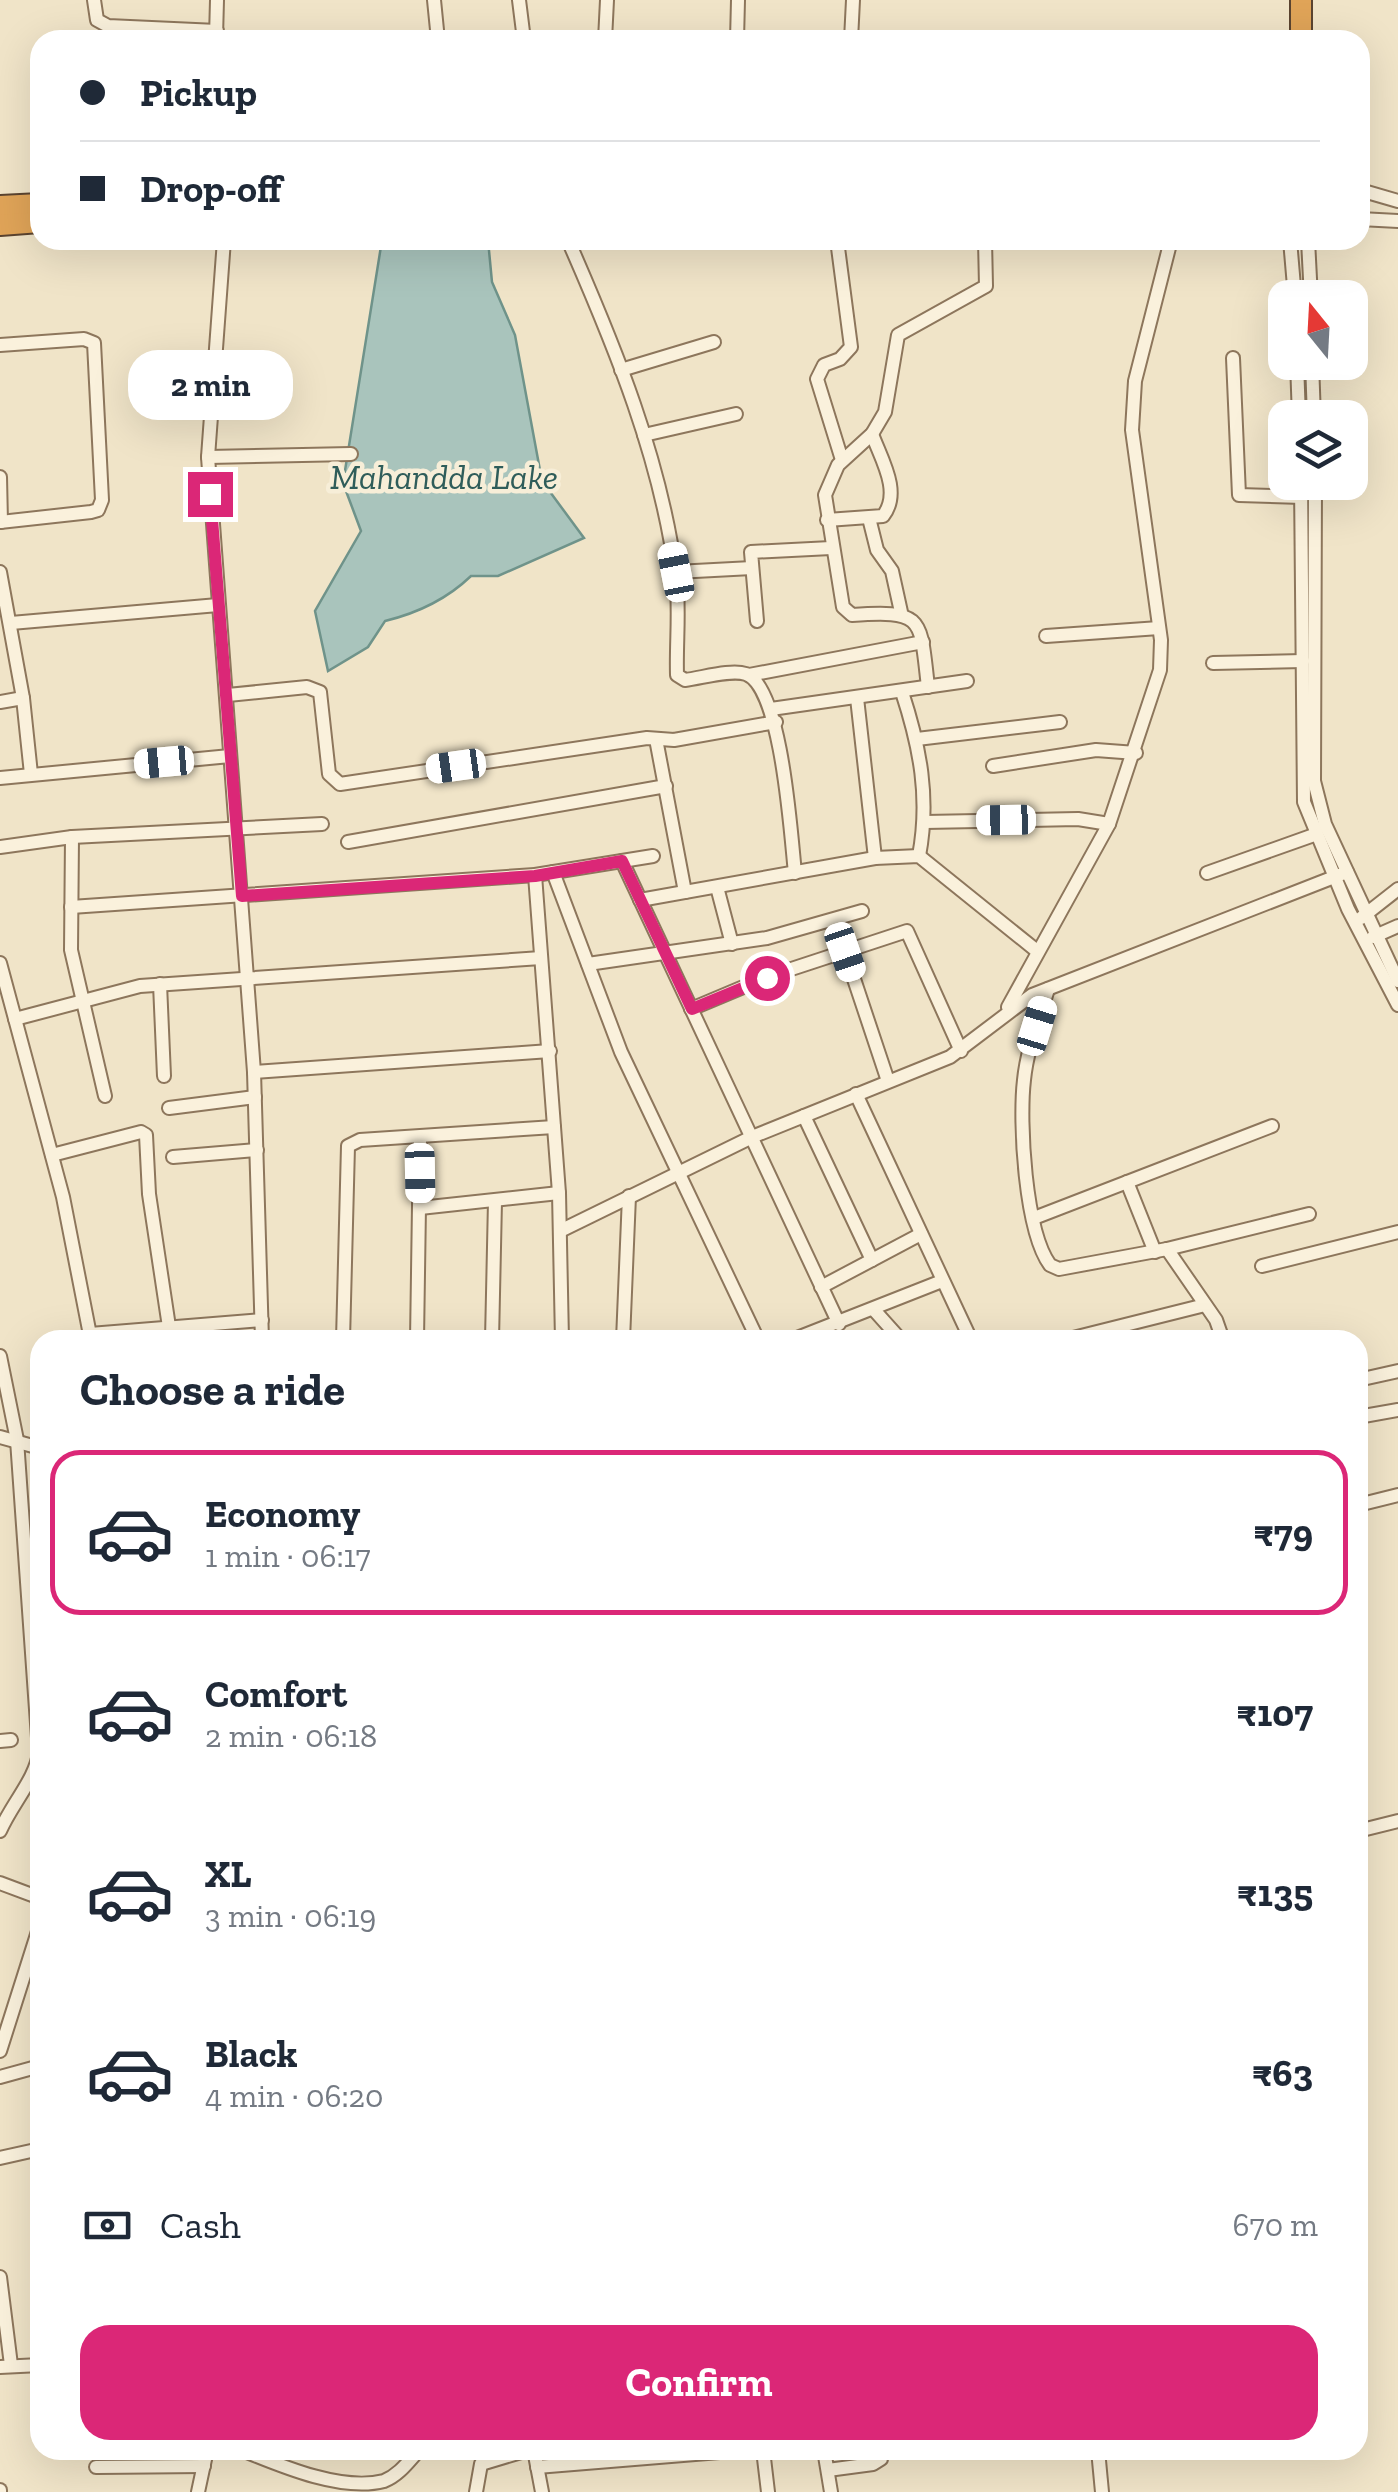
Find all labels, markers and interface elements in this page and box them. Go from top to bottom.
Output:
text: Pickup [140,70,257,116]
text: Drop-off [140,166,281,212]
north arrow [1268,280,1368,380]
map controls [1268,280,1368,500]
callout: 2 min [128,349,292,419]
text: 2 min [171,366,250,404]
button: layers [1268,400,1368,500]
water label: Mahandda Lake [330,456,558,498]
route end [188,472,233,517]
car [656,540,696,604]
car [133,744,195,780]
car [424,747,488,785]
car [976,804,1036,836]
car [821,919,869,985]
route start [745,956,790,1001]
car [1014,993,1060,1059]
car [404,1143,436,1203]
text: Choose a ride [80,1363,345,1417]
icon: car [85,1488,175,1578]
text: Economy [205,1491,360,1537]
text: ₹79 [1253,1510,1313,1556]
text: 1 min · 06:17 [205,1537,370,1575]
icon: car [85,1668,175,1758]
text: Comfort [205,1671,347,1717]
text: ₹107 [1236,1690,1313,1736]
text: 2 min · 06:18 [205,1717,377,1755]
icon: car [85,1848,175,1938]
text: XL [205,1851,252,1897]
text: ₹135 [1237,1870,1313,1916]
text: 3 min · 06:19 [205,1897,376,1935]
icon: car [85,2028,175,2118]
text: Black [205,2031,298,2077]
text: ₹63 [1252,2050,1313,2096]
text: 4 min · 06:20 [205,2077,383,2115]
icon: cash [80,2198,135,2253]
text: Cash [160,2202,241,2248]
text: 670 m [1233,2206,1318,2244]
button: Confirm [80,2325,1318,2440]

